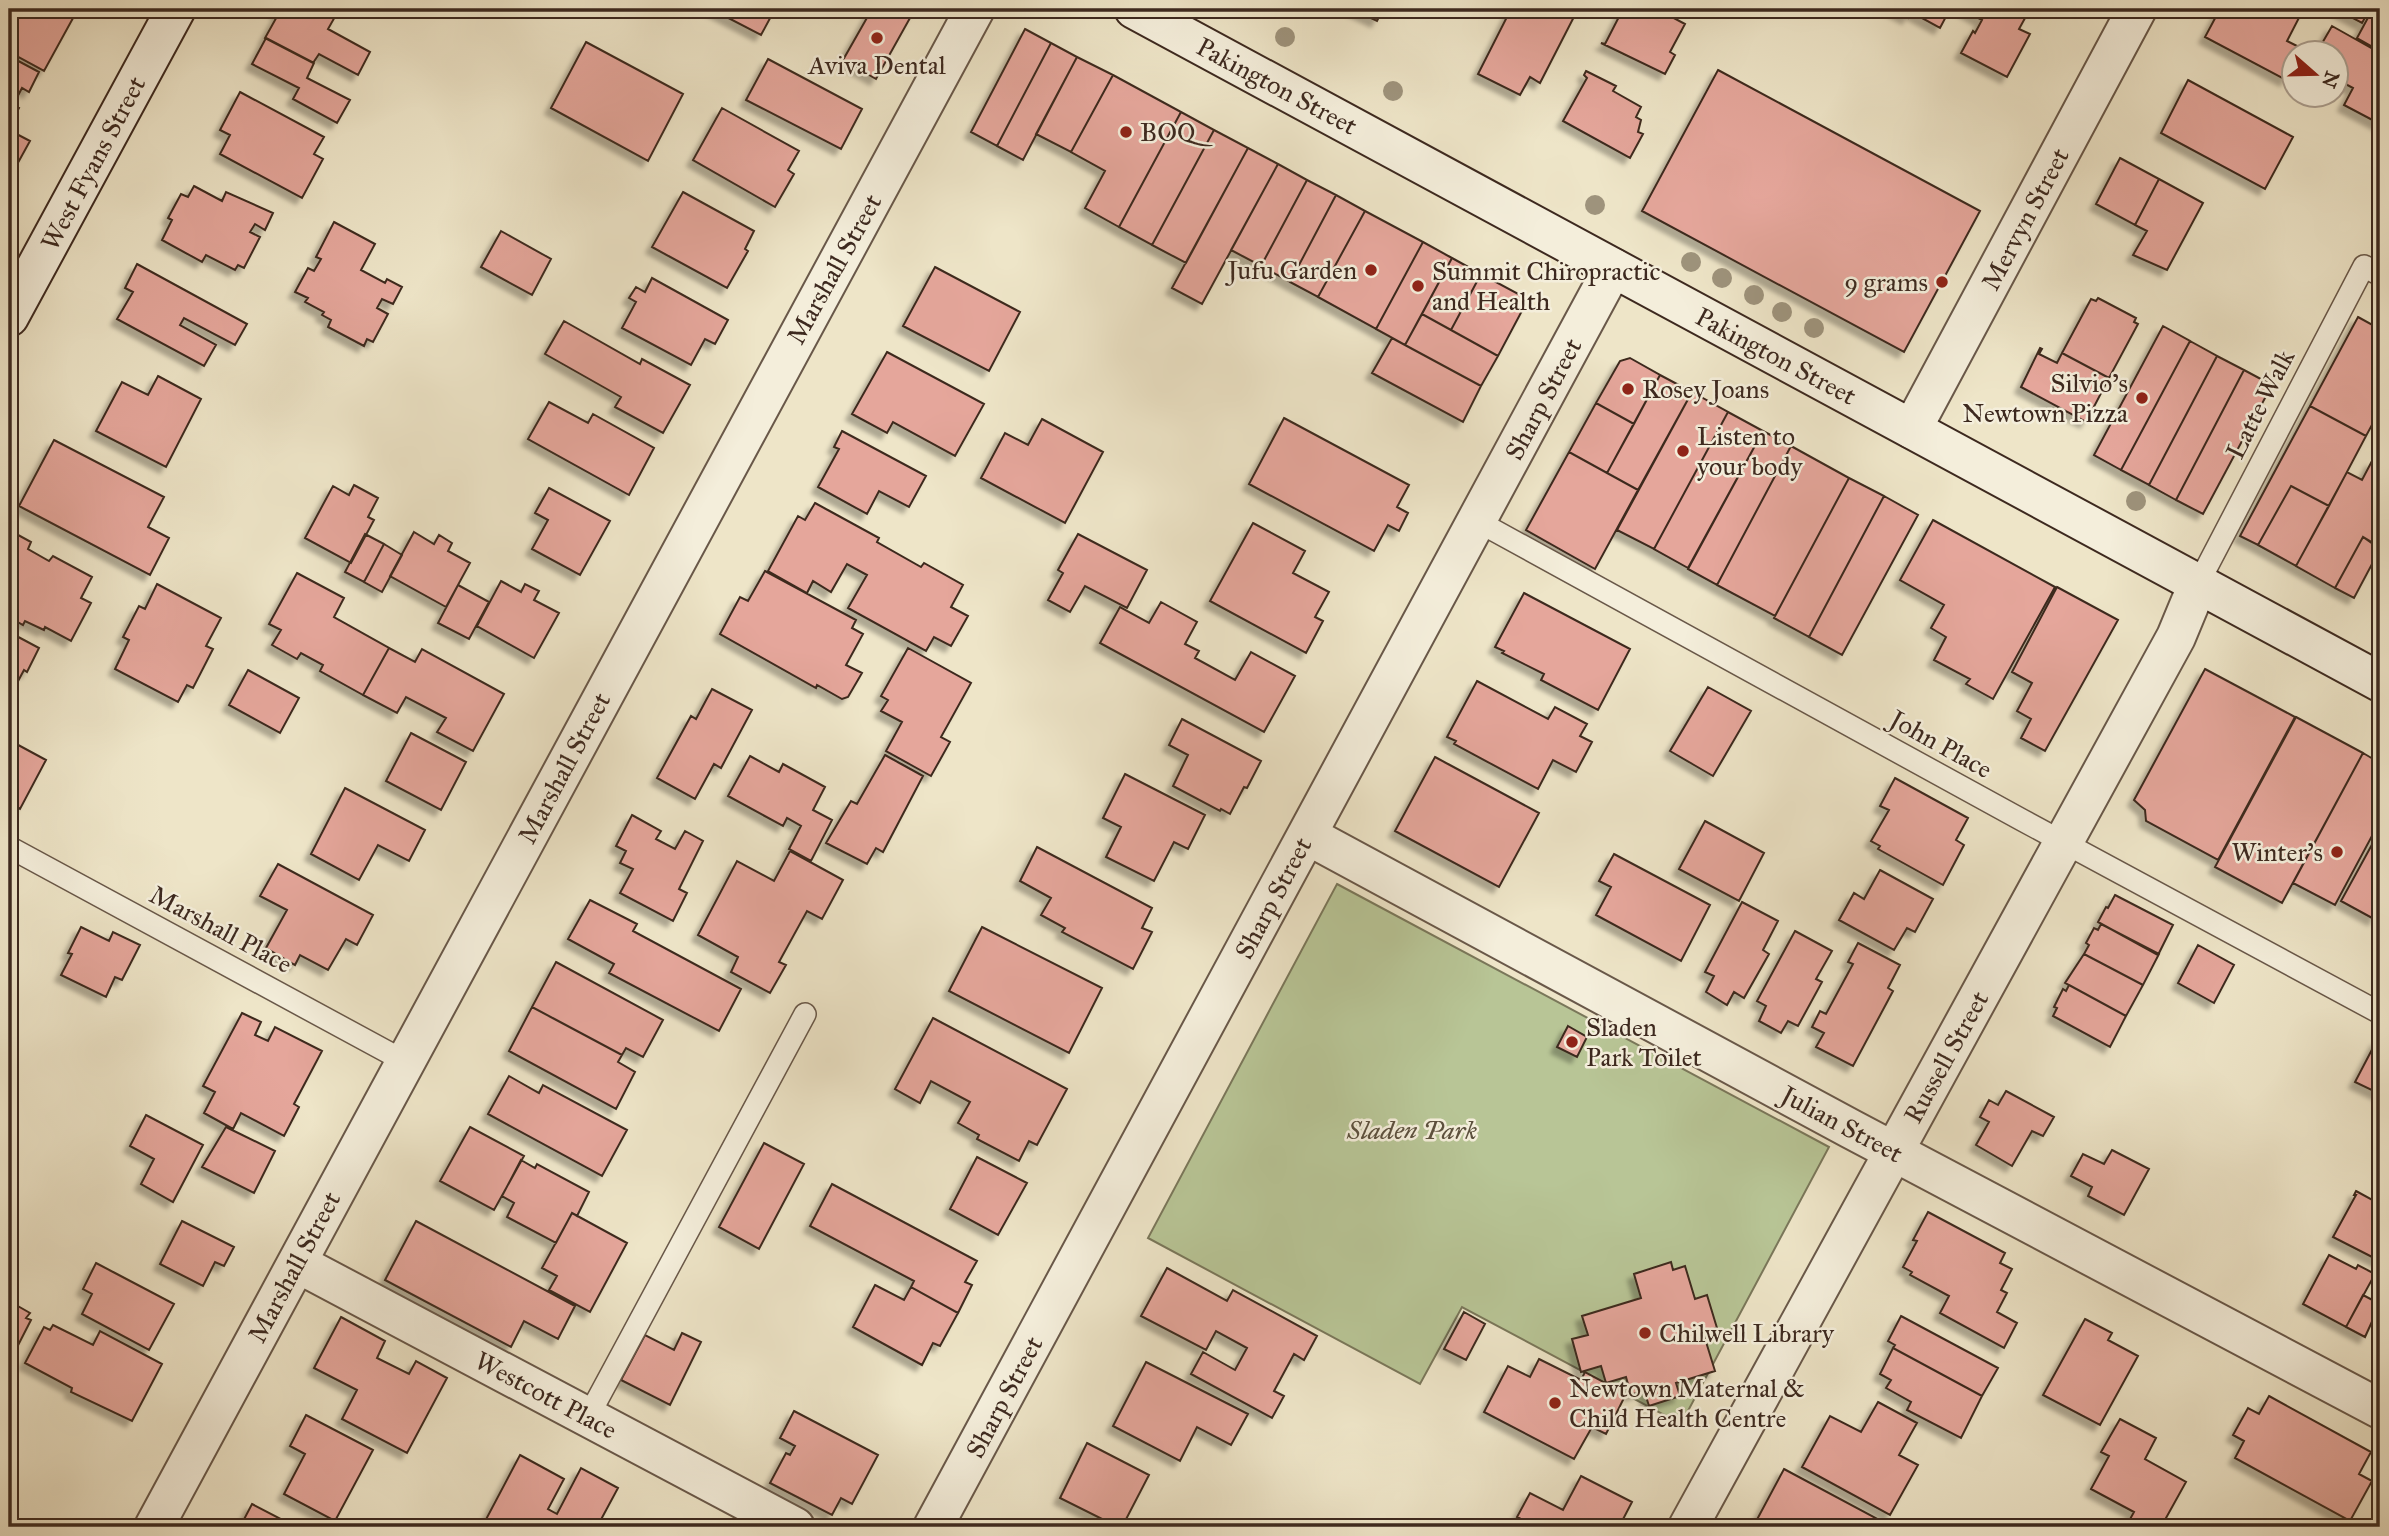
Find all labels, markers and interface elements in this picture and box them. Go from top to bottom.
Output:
marker: Aviva Dental [869,30,885,46]
street label: Pakington Street [1191,30,1363,142]
north arrow [2280,38,2350,108]
place label: Aviva Dental [807,49,946,81]
text: N [2317,68,2344,91]
street label: West Fyans Street [34,71,152,255]
place label: BOQ [1140,116,1213,148]
marker: BOQ [1118,124,1134,140]
street label: Mervyn Street [1974,142,2076,296]
street label: Marshall Street [780,188,888,350]
place label: Jufu Garden [1224,254,1357,286]
place label: Summit Chiropractic and Health [1432,255,1660,317]
marker: Jufu Garden [1363,262,1379,278]
place label: 9 grams [1844,266,1928,298]
marker: 9 grams [1934,274,1950,290]
marker: Summit Chiropractic and Health [1410,278,1426,294]
street label: Pakington Street [1690,300,1862,412]
street label: Sharp Street [1498,333,1588,465]
street label: Latte Walk [2219,343,2302,464]
place label: Silvio's Newtown Pizza [1962,367,2128,429]
place label: Rosey Joans [1642,373,1769,405]
marker: Rosey Joans [1620,381,1636,397]
marker: Silvio's Newtown Pizza [2134,390,2150,406]
place label: Listen to your body [1697,420,1803,482]
marker: Listen to your body [1675,443,1691,459]
street label: Marshall Street [511,687,617,849]
street label: John Place [1882,701,1998,785]
street label: Sharp Street [1228,832,1318,964]
place label: Winter's [2231,836,2323,868]
marker: Winter's [2329,844,2345,860]
street label: Marshall Place [144,878,298,980]
street label: Russell Street [1897,985,1995,1129]
place label: Sladen Park Toilet [1586,1011,1702,1073]
marker: Sladen Park Toilet [1564,1034,1580,1050]
street label: Julian Street [1773,1077,1908,1169]
park label: Sladen Park [1346,1114,1477,1146]
street label: Marshall Street [241,1186,347,1348]
place label: Chilwell Library [1659,1317,1835,1349]
marker: Chilwell Library [1637,1325,1653,1341]
street label: Sharp Street [959,1331,1049,1463]
street label: Westcott Place [470,1344,623,1446]
place label: Newtown Maternal & Child Health Centre [1569,1372,1805,1434]
marker: Newtown Maternal & Child Health Centre [1547,1395,1563,1411]

